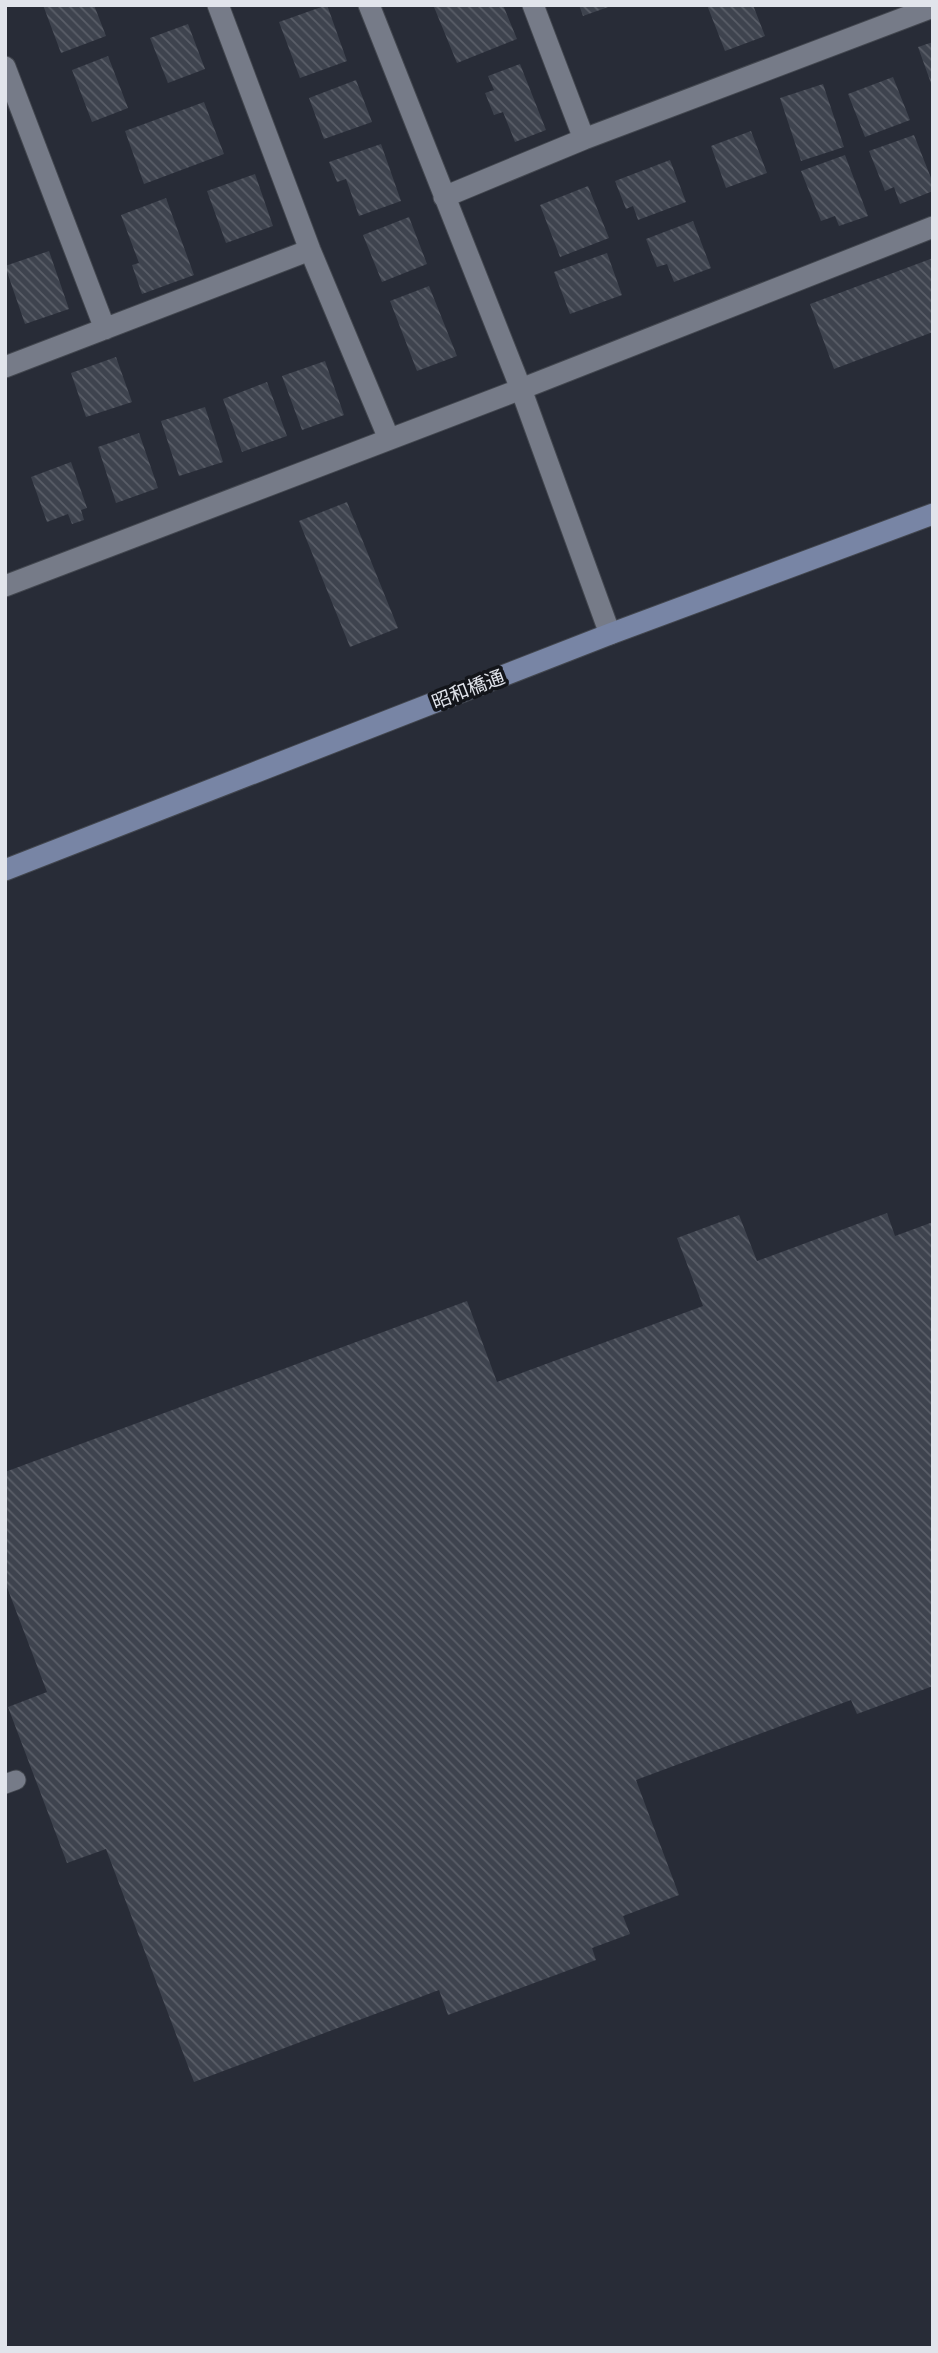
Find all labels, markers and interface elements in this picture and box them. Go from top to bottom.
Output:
street label: 昭和橋通 [428,664,508,714]

